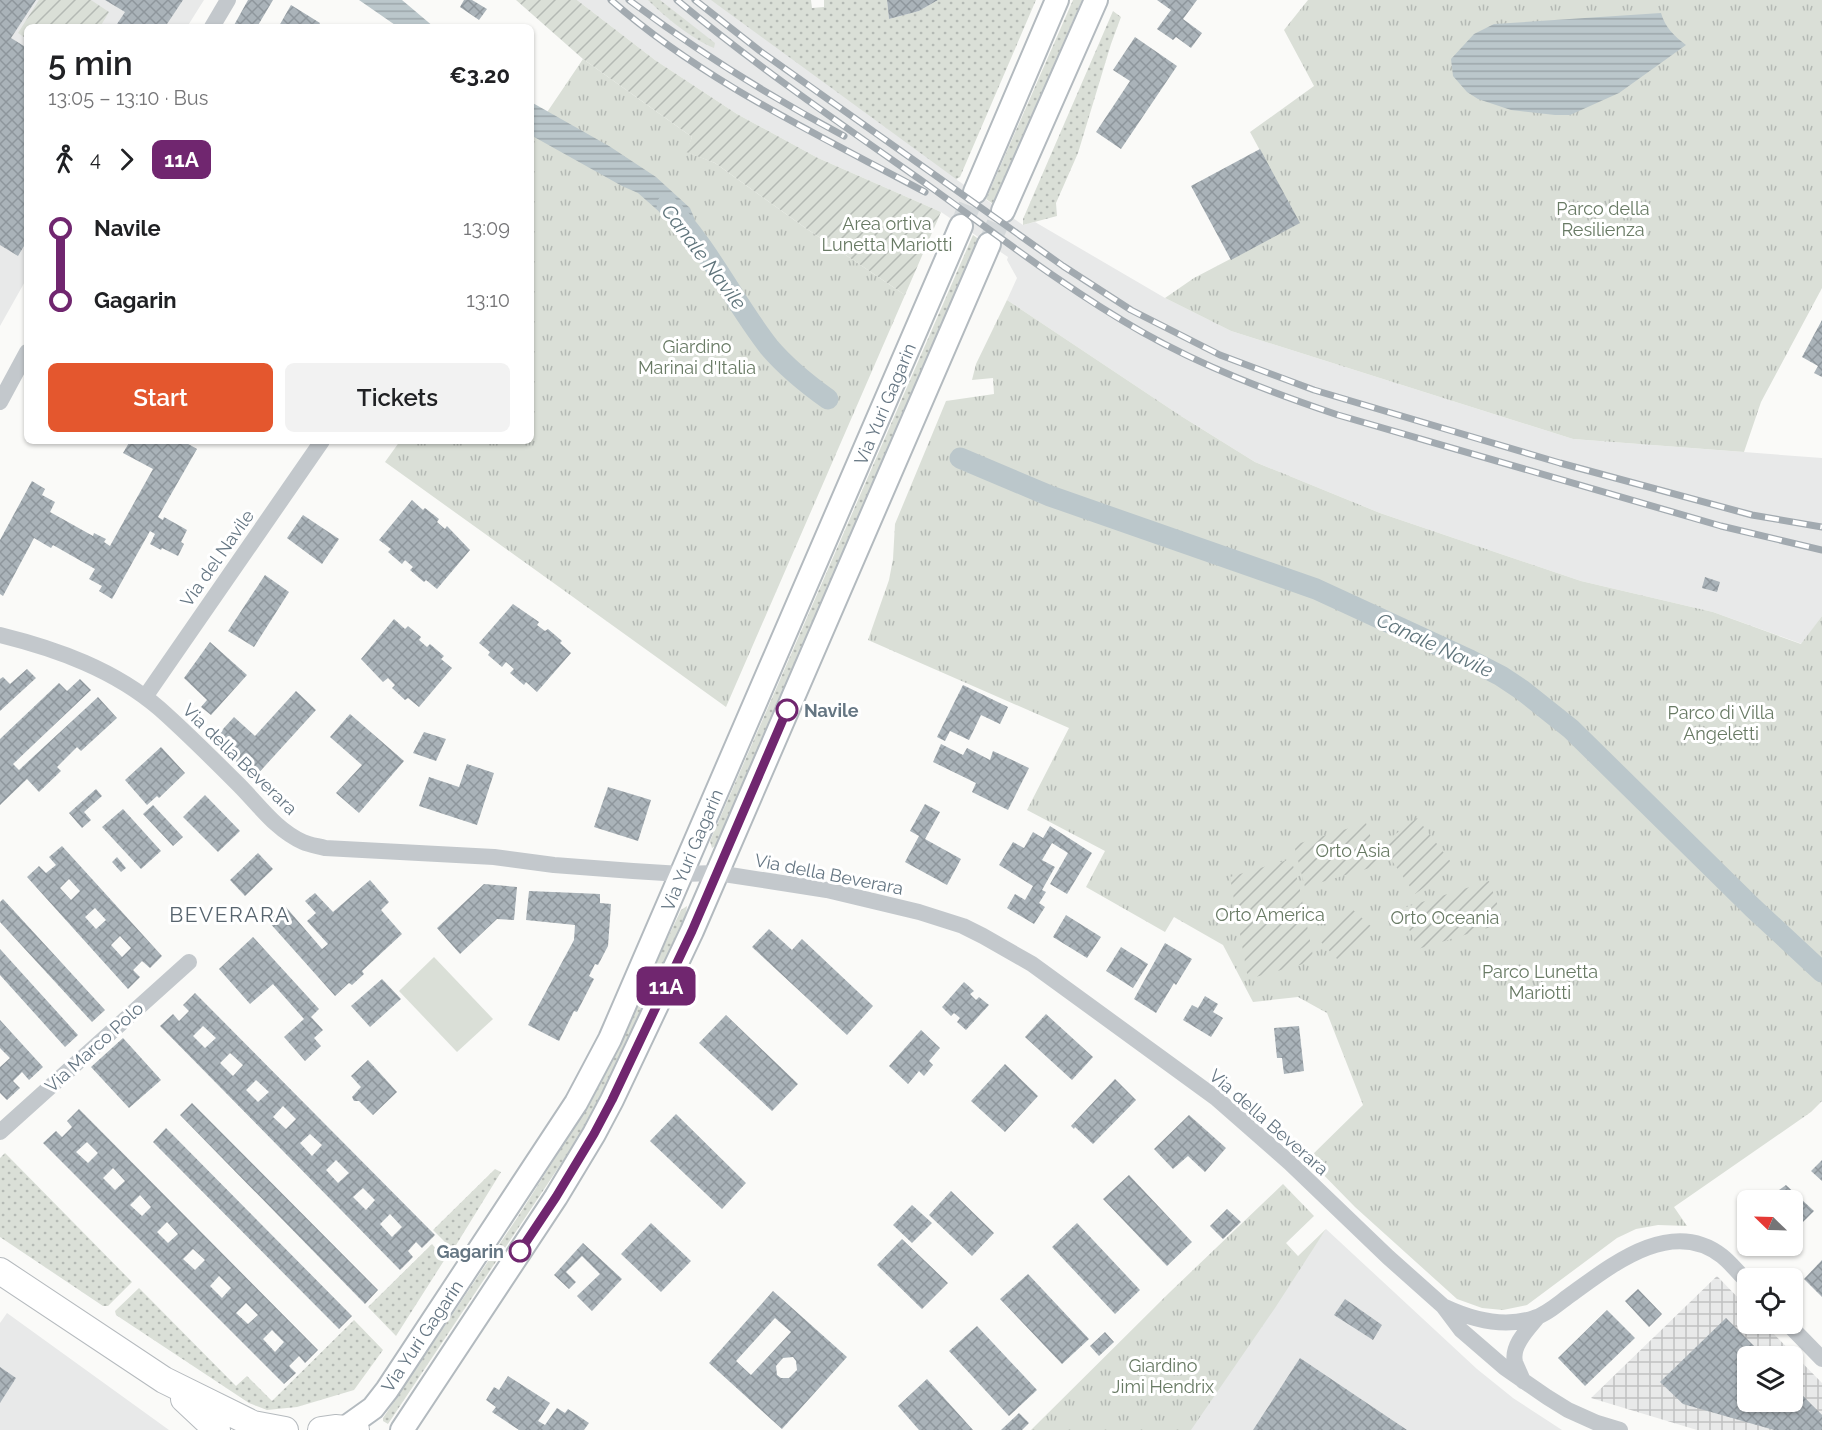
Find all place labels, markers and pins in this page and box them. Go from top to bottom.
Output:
marker: Navile [776,699,798,721]
place label: Navile [804,700,859,721]
marker: Gagarin [509,1240,531,1262]
place label: Gagarin [436,1241,504,1262]

